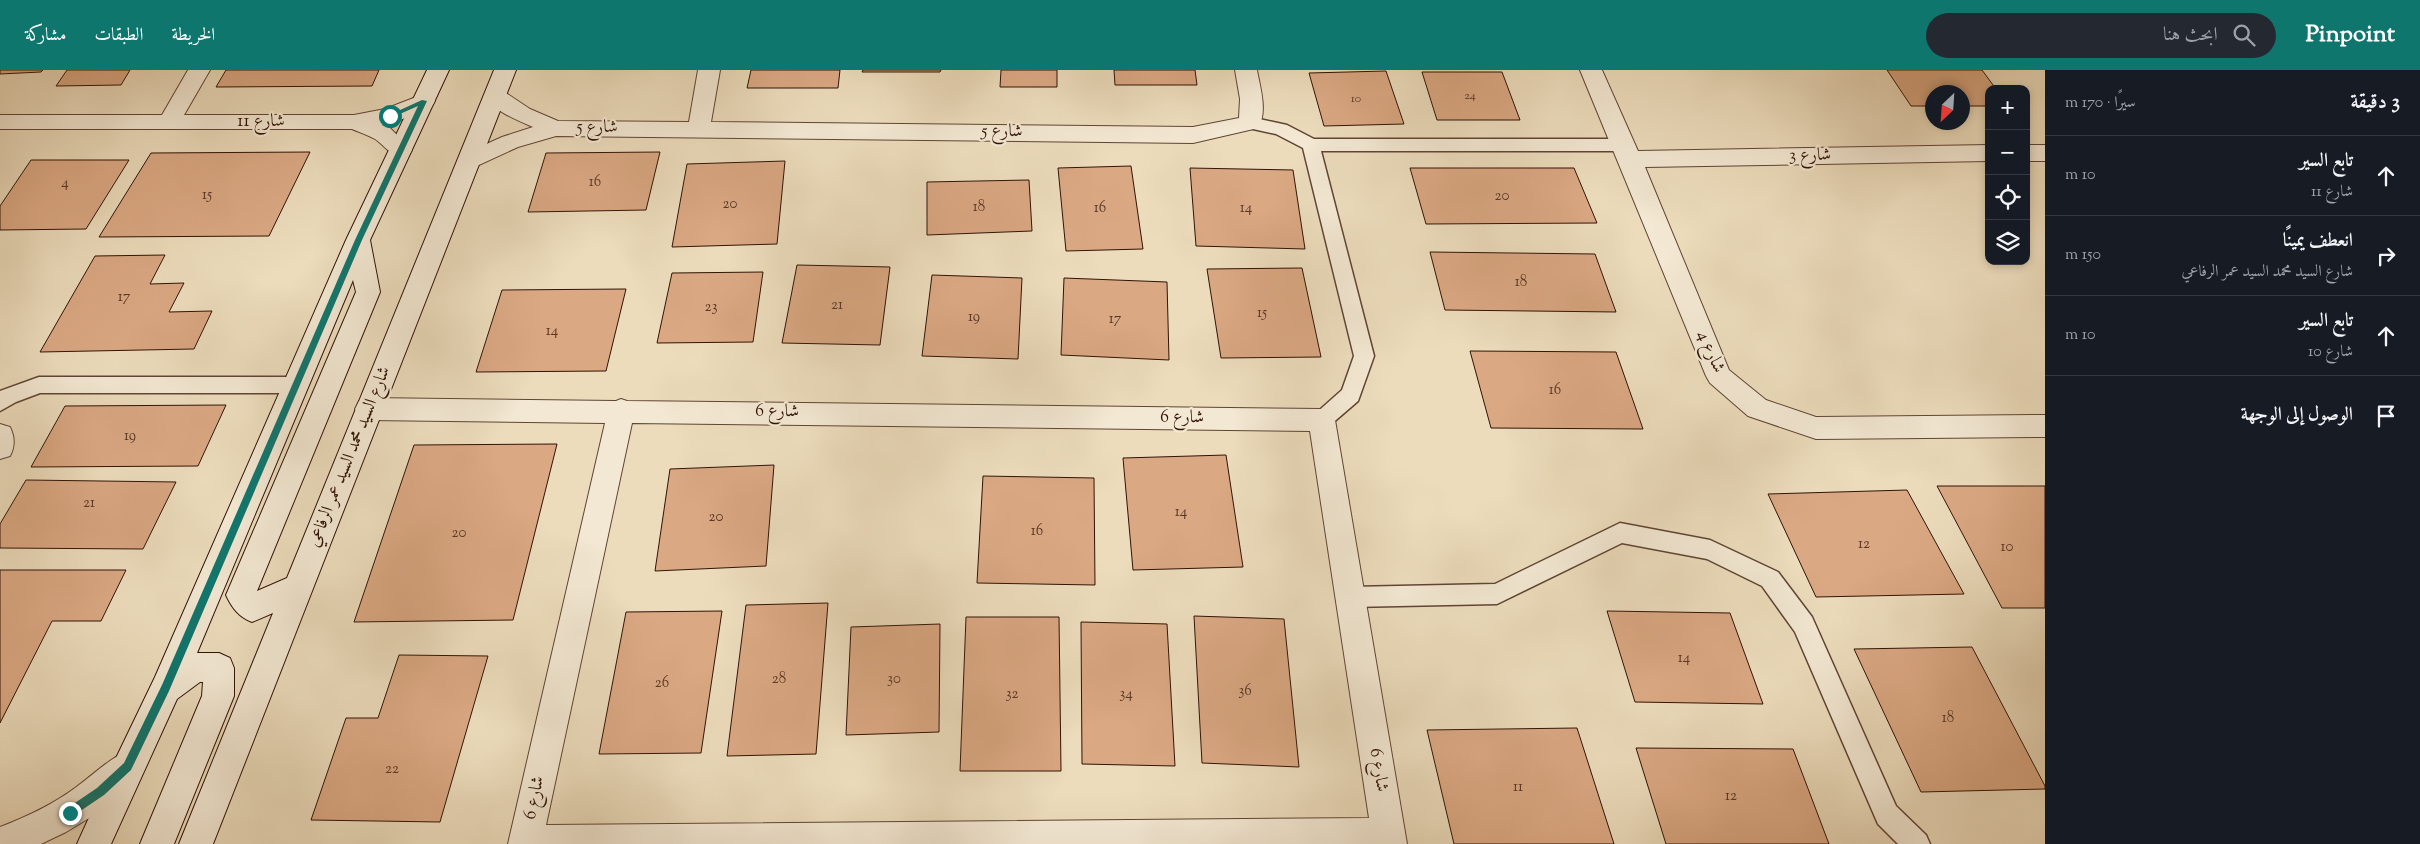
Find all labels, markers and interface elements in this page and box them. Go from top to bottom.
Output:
search box [1926,13,2276,58]
text: Pinpoint [2306,18,2395,52]
icon: search [2230,21,2258,49]
text: ابحث هنا [2163,22,2218,49]
text: مشاركة [25,23,66,49]
text: الطبقات [94,23,143,49]
text: الخريطة [171,23,215,49]
north arrow [1925,85,1970,130]
map controls [1985,85,2030,265]
button: + [1985,85,2030,130]
house number: 24 [1464,87,1476,105]
text: 3 دقيقة [2350,88,2400,118]
house number: 10 [1351,90,1361,108]
text: سيرًا · 170 m [2065,92,2135,115]
route start [379,105,402,128]
street label: شارع 11 [237,109,285,135]
street label: شارع 5 [575,115,618,141]
street label: شارع 5 [980,119,1023,145]
button: − [1985,130,2030,175]
street label: شارع 3 [1789,143,1831,169]
text: تابع السير [2299,148,2353,175]
icon: ahead [2372,162,2400,190]
text: 10 m [2065,164,2095,187]
house number: 16 [589,172,601,193]
house number: 4 [61,173,69,194]
button: locate [1985,175,2030,220]
text: شارع 11 [2311,181,2353,204]
house number: 15 [202,185,212,206]
house number: 20 [1495,186,1510,207]
house number: 20 [723,194,738,215]
house number: 18 [973,197,985,218]
house number: 16 [1094,198,1106,219]
house number: 14 [1240,198,1253,219]
button: layers [1985,220,2030,265]
text: انعطف يمينًا [2283,228,2353,255]
icon: right [2372,242,2400,270]
text: 150 m [2065,244,2101,267]
text: شارع السيد محمد السيد عمر الرفاعي [2181,261,2353,284]
house number: 18 [1515,272,1527,293]
house number: 17 [118,287,131,308]
house number: 21 [831,295,843,316]
house number: 23 [704,297,718,318]
house number: 15 [1257,303,1267,324]
house number: 19 [968,307,980,328]
text: تابع السير [2299,308,2353,335]
house number: 17 [1109,309,1122,330]
house number: 14 [546,321,559,342]
icon: ahead [2372,322,2400,350]
text: 10 m [2065,324,2095,347]
street label: شارع 4 [1689,327,1731,377]
text: شارع 10 [2308,341,2353,364]
street label: شارع السيد محمد السيد عمر الرفاعي [302,363,398,551]
house number: 16 [1549,380,1561,401]
street label: شارع 6 [755,399,799,425]
text: الوصول إلى الوجهة [2241,402,2353,429]
icon: arrive [2372,402,2400,430]
street label: شارع 6 [1160,405,1204,431]
house number: 19 [124,426,136,447]
house number: 21 [83,493,95,514]
house number: 14 [1175,502,1188,523]
house number: 20 [709,507,724,528]
house number: 16 [1031,521,1043,542]
house number: 20 [452,523,467,544]
house number: 12 [1858,534,1870,555]
house number: 10 [2001,537,2014,558]
house number: 14 [1678,648,1691,669]
house number: 28 [772,669,786,690]
house number: 30 [887,669,901,690]
house number: 26 [655,673,669,694]
house number: 36 [1238,681,1252,702]
house number: 32 [1005,684,1019,705]
house number: 34 [1119,684,1133,705]
house number: 18 [1942,708,1954,729]
street label: شارع 6 [1362,746,1394,794]
house number: 22 [385,759,399,780]
street label: شارع 6 [518,774,552,822]
house number: 11 [1513,777,1523,798]
house number: 12 [1725,786,1737,807]
route end [59,802,82,825]

